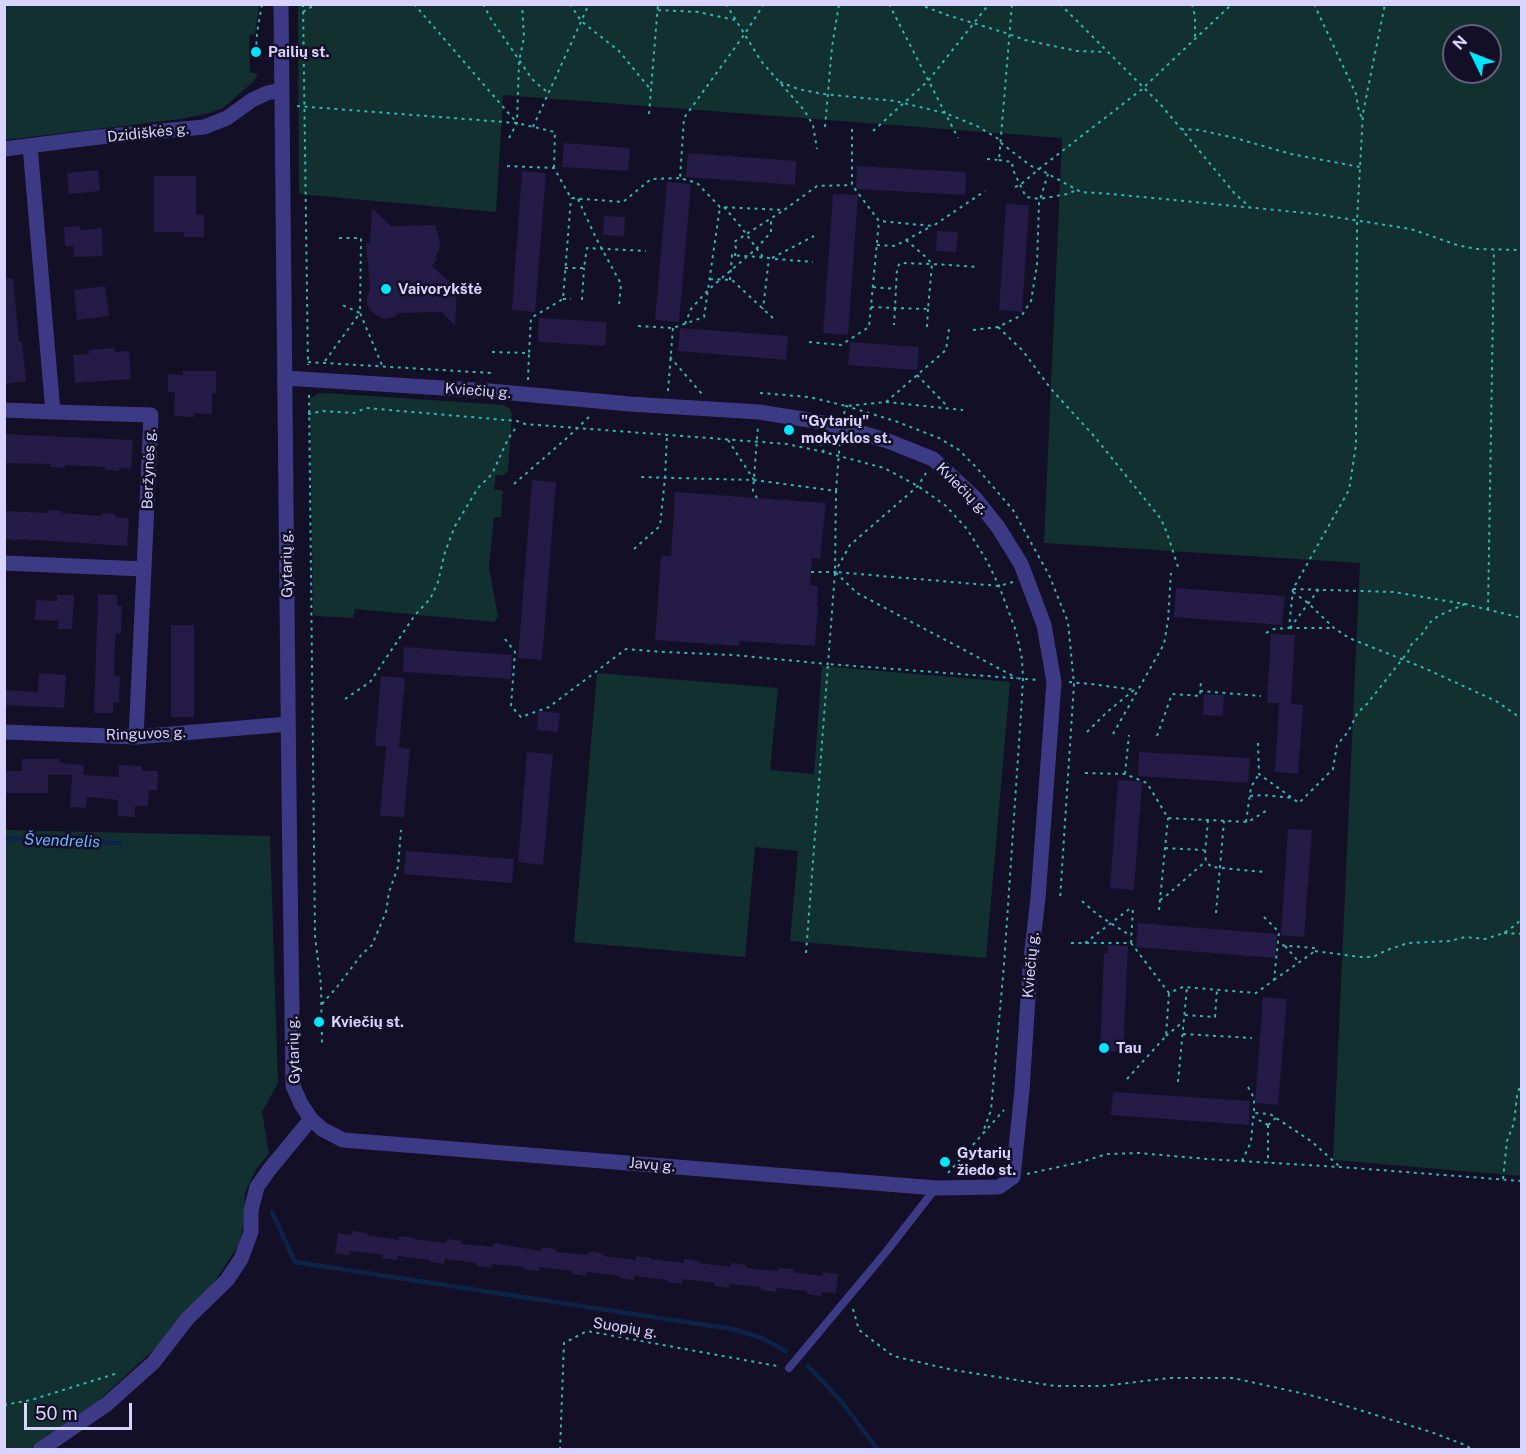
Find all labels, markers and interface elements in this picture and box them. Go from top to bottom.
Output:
north arrow [1442,24,1502,84]
text: N [1449,32,1471,54]
place label: Pailių st. [268,43,329,61]
marker: Pailių st. [249,45,263,59]
street label: Dzidiškės g. [106,120,190,146]
place label: Vaivorykštė [398,280,482,298]
marker: Vaivorykštė [379,282,393,296]
street label: Kviečių g. [444,380,512,402]
place label: "Gytarių" mokyklos st. [801,412,892,447]
marker: "Gytarių" mokyklos st. [782,423,796,437]
street label: Beržynės g. [139,428,159,510]
street label: Kviečių g. [932,459,992,519]
street label: Gytarių g. [277,530,297,598]
street label: Ringuvos g. [106,724,186,744]
water label: Švendrelis [24,830,100,852]
street label: Kviečių g. [1019,931,1043,999]
place label: Kviečių st. [331,1013,404,1031]
marker: Kviečių st. [312,1015,326,1029]
street label: Gytarių g. [284,1016,304,1084]
place label: Tau [1116,1039,1142,1057]
marker: Tau [1097,1041,1111,1055]
place label: Gytarių žiedo st. [957,1144,1016,1179]
street label: Javų g. [628,1154,676,1176]
marker: Gytarių žiedo st. [938,1155,952,1169]
street label: Suopių g. [592,1314,658,1342]
scale bar [27,1391,135,1429]
text: 50 m [35,1403,78,1424]

